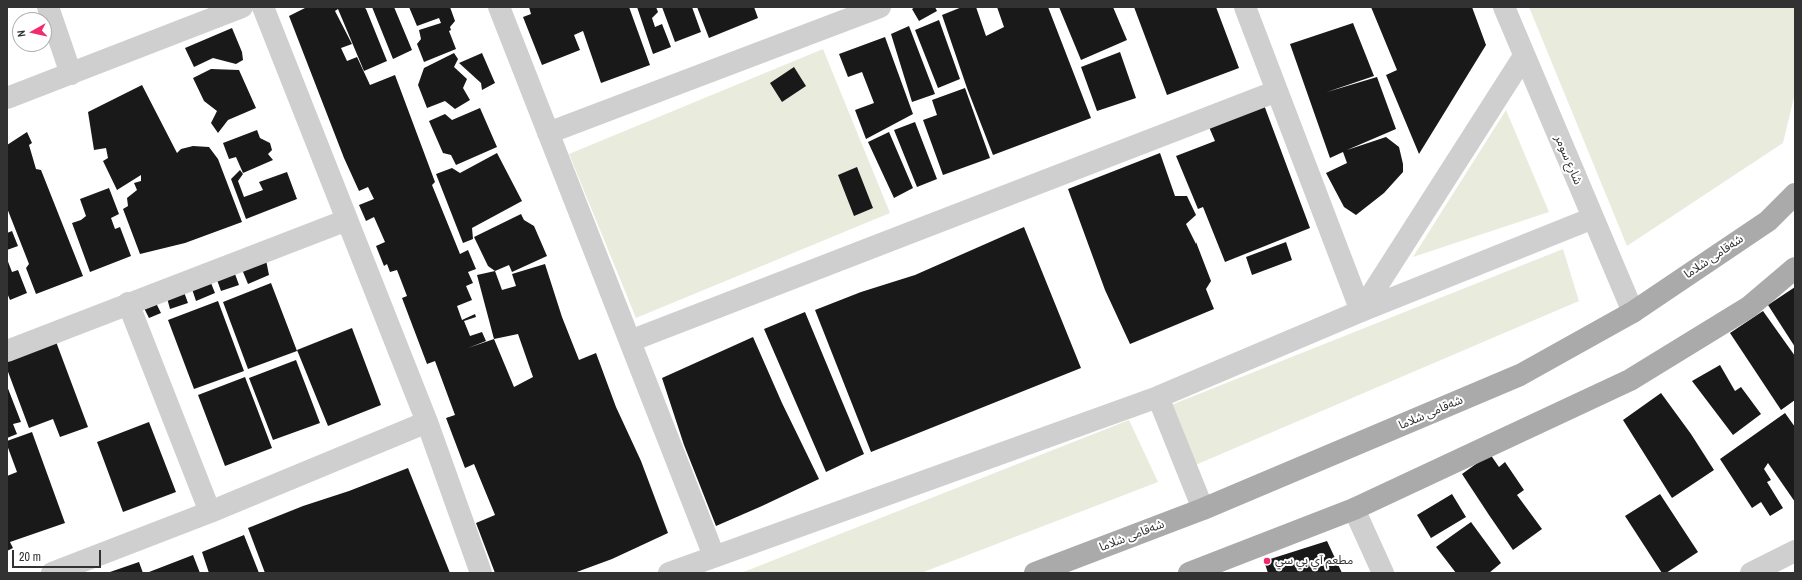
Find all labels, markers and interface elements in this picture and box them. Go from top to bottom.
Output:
north arrow [12,12,52,52]
text: N [14,29,28,38]
street label: شارع سومر [1551,133,1585,187]
street label: شەقامی شلاما [1682,232,1746,282]
street label: شەقامی شلاما [1397,393,1465,433]
street label: شەقامی شلاما [1098,517,1166,555]
scale bar [14,542,103,568]
text: 20 m [19,549,41,565]
place label: مطعم آي بي سي [1275,554,1353,568]
marker: مطعم آي بي سي [1262,556,1272,566]

